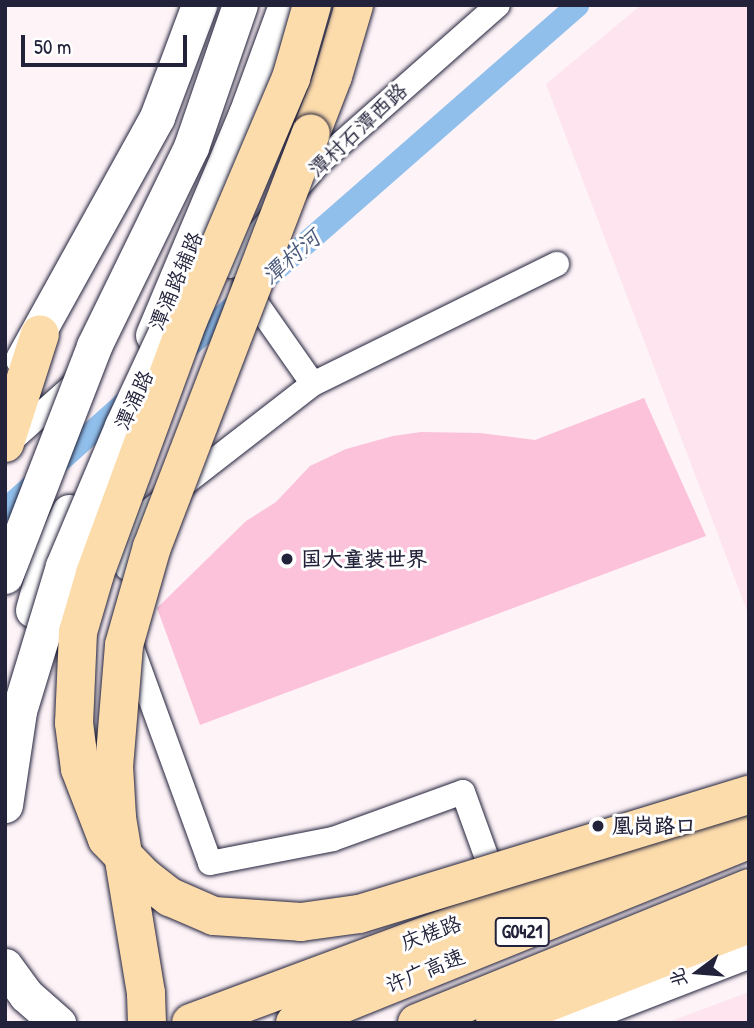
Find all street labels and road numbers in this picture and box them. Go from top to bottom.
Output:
street label: 潭村石潭西路 [303,78,413,182]
street label: 潭涌路辅路 [144,228,208,334]
street label: 潭涌路 [109,366,159,434]
street label: 庆槎路 [397,910,465,956]
road number: G0421 [494,916,550,948]
street label: 许广高速 [381,944,469,998]

